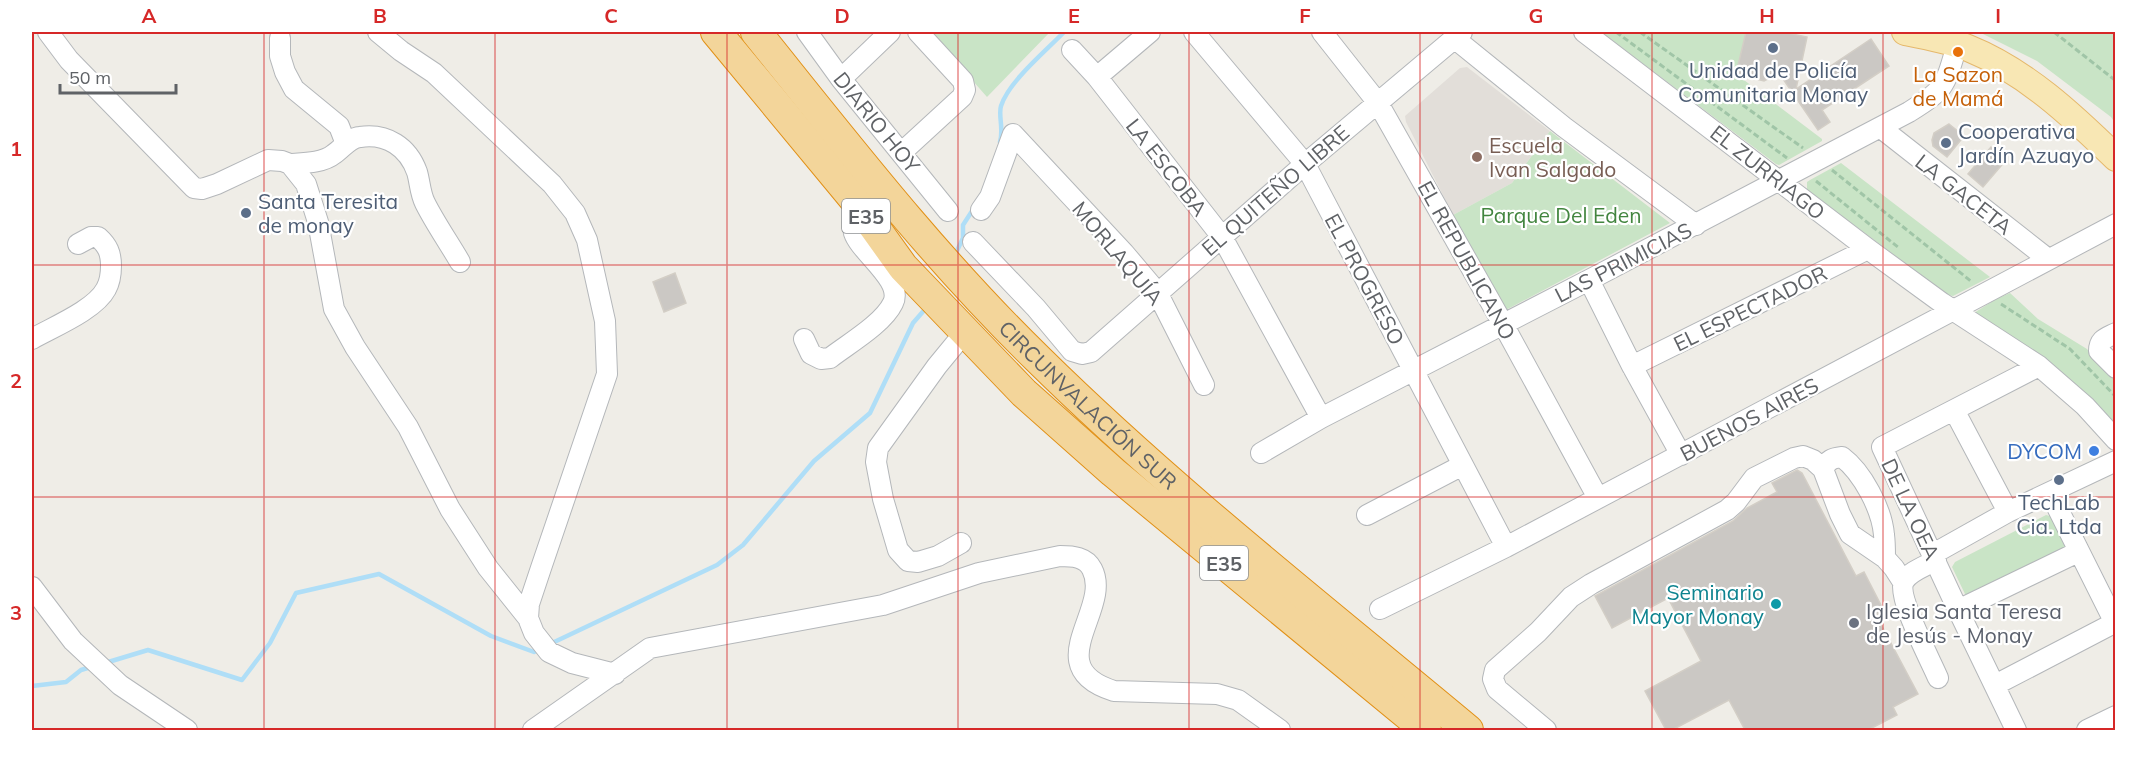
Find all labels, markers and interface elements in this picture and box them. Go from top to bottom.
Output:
text: A [142,3,157,28]
text: B [373,3,387,28]
text: C [604,3,618,28]
text: D [834,3,850,28]
text: E [1068,3,1080,28]
text: F [1299,3,1311,28]
text: G [1529,3,1543,28]
text: H [1759,3,1775,28]
text: I [1995,3,2001,28]
marker: Unidad de Policía Comunitaria Monay [1766,41,1780,55]
marker: La Sazon de Mamá [1951,45,1965,59]
scale bar [60,57,176,95]
place label: Unidad de Policía Comunitaria Monay [1678,57,1868,107]
place label: La Sazon de Mamá [1912,61,2004,111]
text: 50 m [69,66,111,89]
street label: DIARIO HOY [828,66,926,178]
street label: LA ESCOBA [1121,113,1214,221]
place label: Cooperativa Jardín Azuayo [1958,118,2094,168]
street label: EL QUITEÑO LIBRE [1196,119,1354,261]
street label: EL ZURRIAGO [1705,119,1831,225]
place label: Escuela Ivan Salgado [1489,132,1616,182]
text: 1 [10,136,22,161]
marker: Cooperativa Jardín Azuayo [1939,136,1953,150]
street label: LA GACETA [1911,148,2018,240]
marker: Escuela Ivan Salgado [1470,150,1484,164]
street label: EL REPUBLICANO [1413,176,1521,344]
place label: Santa Teresita de monay [258,188,398,238]
street label: MORLAQUÍA [1067,196,1169,311]
road number: E35 [842,199,890,233]
park label: Parque Del Eden [1480,202,1642,228]
marker: Santa Teresita de monay [239,206,253,220]
street label: EL PROGRESO [1320,209,1410,349]
street label: LAS PRIMICIAS [1550,216,1696,308]
street label: EL ESPECTADOR [1669,260,1831,356]
street label: CIRCUNVALACIÓN SUR [994,315,1183,495]
text: 2 [10,368,22,393]
street label: BUENOS AIRES [1675,372,1823,466]
place label: DYCOM [2007,438,2082,464]
marker: DYCOM [2087,444,2101,458]
street label: DE LA OEA [1876,454,1946,564]
marker: TechLab Cia. Ltda [2052,473,2066,487]
place label: TechLab Cia. Ltda [2016,489,2102,539]
road number: E35 [1200,546,1248,580]
place label: Seminario Mayor Monay [1631,579,1764,629]
marker: Seminario Mayor Monay [1769,597,1783,611]
place label: Iglesia Santa Teresa de Jesús - Monay [1866,598,2062,648]
text: 3 [10,600,22,625]
marker: Iglesia Santa Teresa de Jesús - Monay [1847,616,1861,630]

